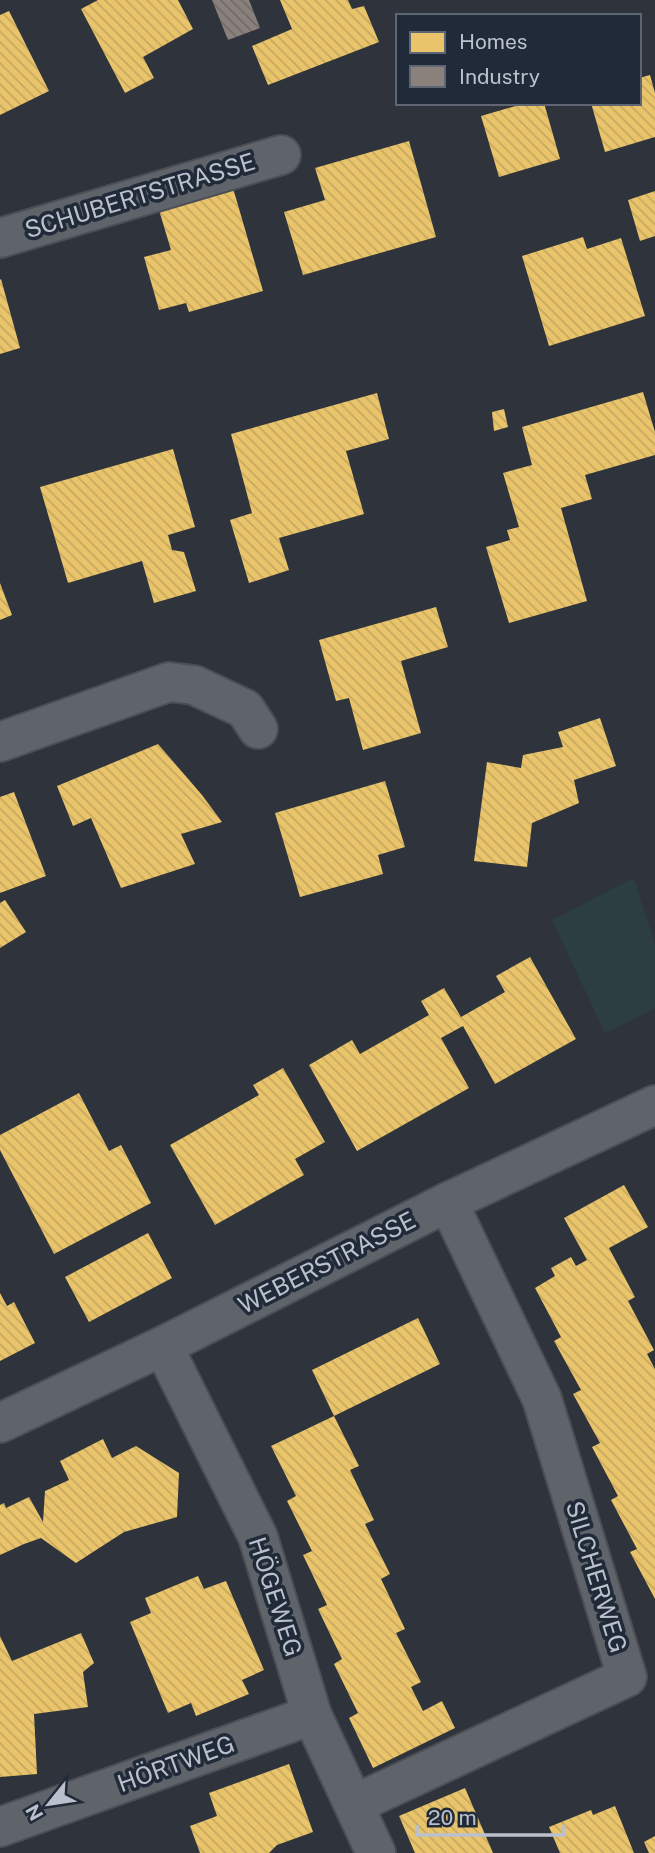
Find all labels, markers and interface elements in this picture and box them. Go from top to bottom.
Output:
legend [396,14,641,105]
text: Homes [459,29,527,54]
text: Industry [459,64,540,89]
street label: SCHUBERTSTRASSE [21,147,258,243]
street label: WEBERSTRASSE [233,1205,420,1319]
street label: SILCHERWEG [561,1498,633,1656]
street label: HÖGEWEG [244,1533,309,1660]
street label: HÖRTWEG [113,1728,238,1797]
north arrow [14,1769,84,1839]
scale bar [417,1794,564,1838]
text: N [21,1801,48,1824]
text: 20 m [428,1805,477,1830]

